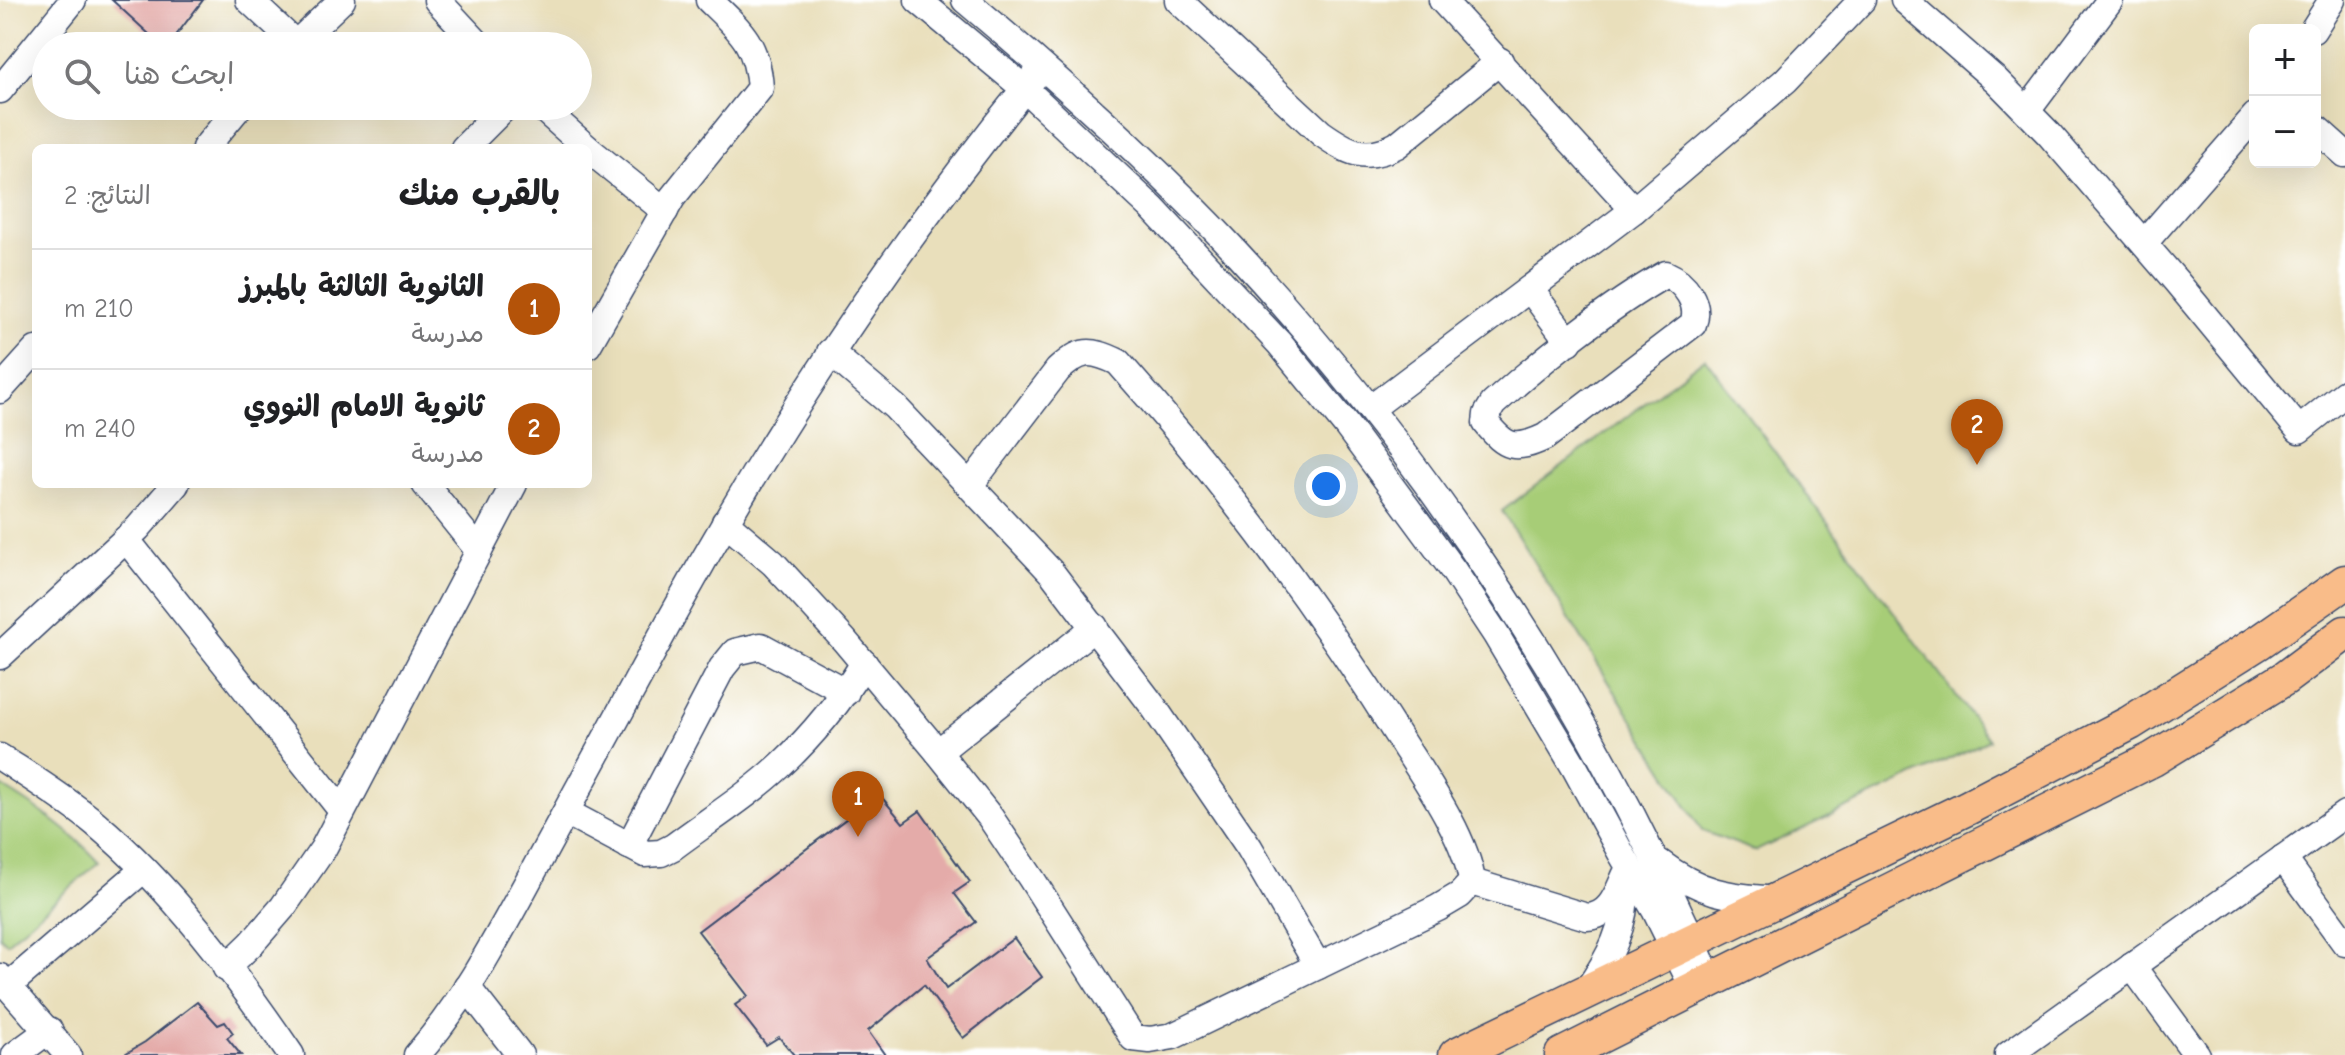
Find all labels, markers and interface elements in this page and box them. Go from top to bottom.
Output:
map controls [2249,24,2321,168]
button: + [2249,24,2321,96]
search box [32,32,592,120]
icon: search [60,54,104,98]
text: ابحث هنا [124,57,234,92]
button: − [2249,96,2321,168]
text: بالقرب منك [399,174,560,214]
text: النتائج: 2 [64,181,151,211]
text: الثانوية الثالثة بالمبرز [240,269,484,304]
text: 210 m [64,294,134,324]
text: 1 [529,294,539,324]
text: مدرسة [412,319,484,349]
text: ثانوية الامام النووي [244,389,484,424]
pin: 2 [1951,399,2003,465]
text: 240 m [64,414,136,444]
text: 2 [528,414,540,444]
text: مدرسة [412,439,484,469]
your location [1306,466,1346,506]
pin: 1 [832,771,884,837]

